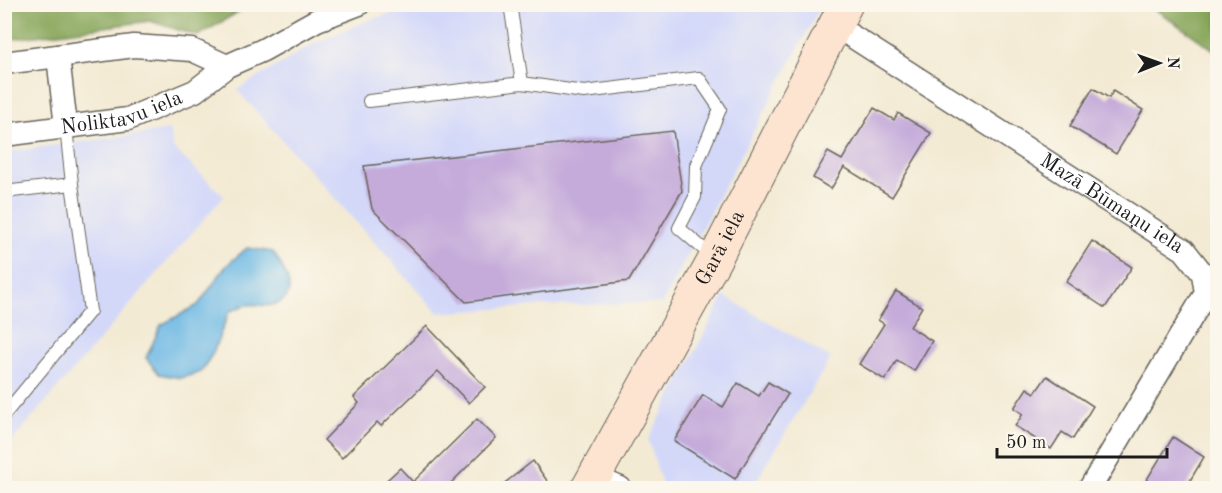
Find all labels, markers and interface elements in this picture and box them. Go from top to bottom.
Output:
north arrow [1129,33,1189,93]
text: N [1164,57,1180,70]
street label: Noliktavu iela [59,87,185,138]
street label: Mazā Būmaņu iela [1036,150,1187,257]
street label: Garā iela [692,207,749,289]
scale bar [997,421,1166,459]
text: 50 m [1006,434,1046,452]

